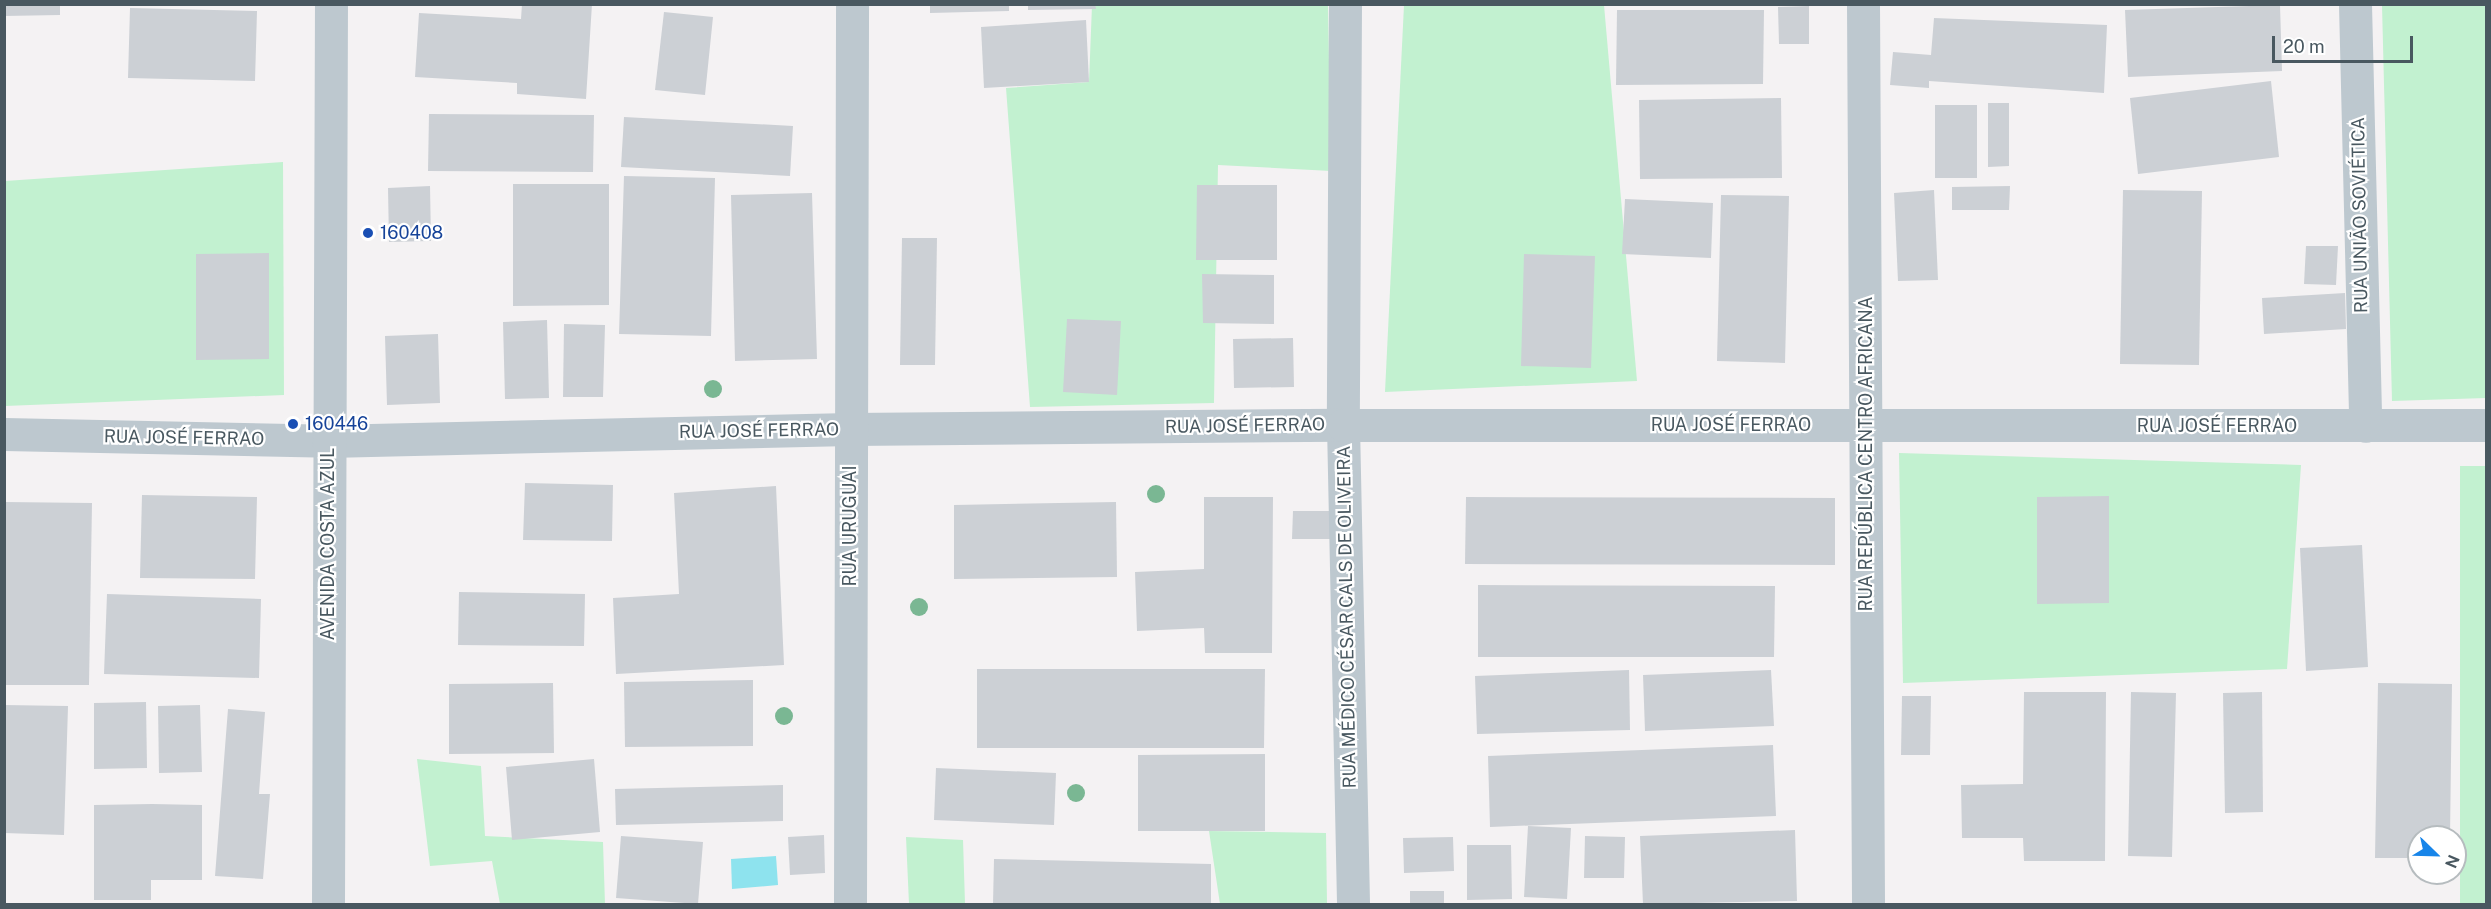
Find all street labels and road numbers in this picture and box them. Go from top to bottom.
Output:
street label: RUA UNIÃO SOVIÉTICA [2347,117,2373,313]
street label: RUA REPÚBLICA CENTRO AFRICANA [1855,296,1877,612]
street label: RUA JOSÉ FERRAO [1165,414,1325,438]
street label: RUA JOSÉ FERRAO [1651,414,1811,436]
street label: RUA JOSÉ FERRAO [2137,415,2297,437]
street label: RUA JOSÉ FERRAO [679,419,839,443]
street label: RUA JOSÉ FERRAO [104,426,264,450]
street label: RUA MÉDICO CÉSAR CALS DE OLIVEIRA [1333,445,1361,789]
street label: AVENIDA COSTA AZUL [317,448,339,640]
street label: RUA URUGUAI [839,465,861,587]

